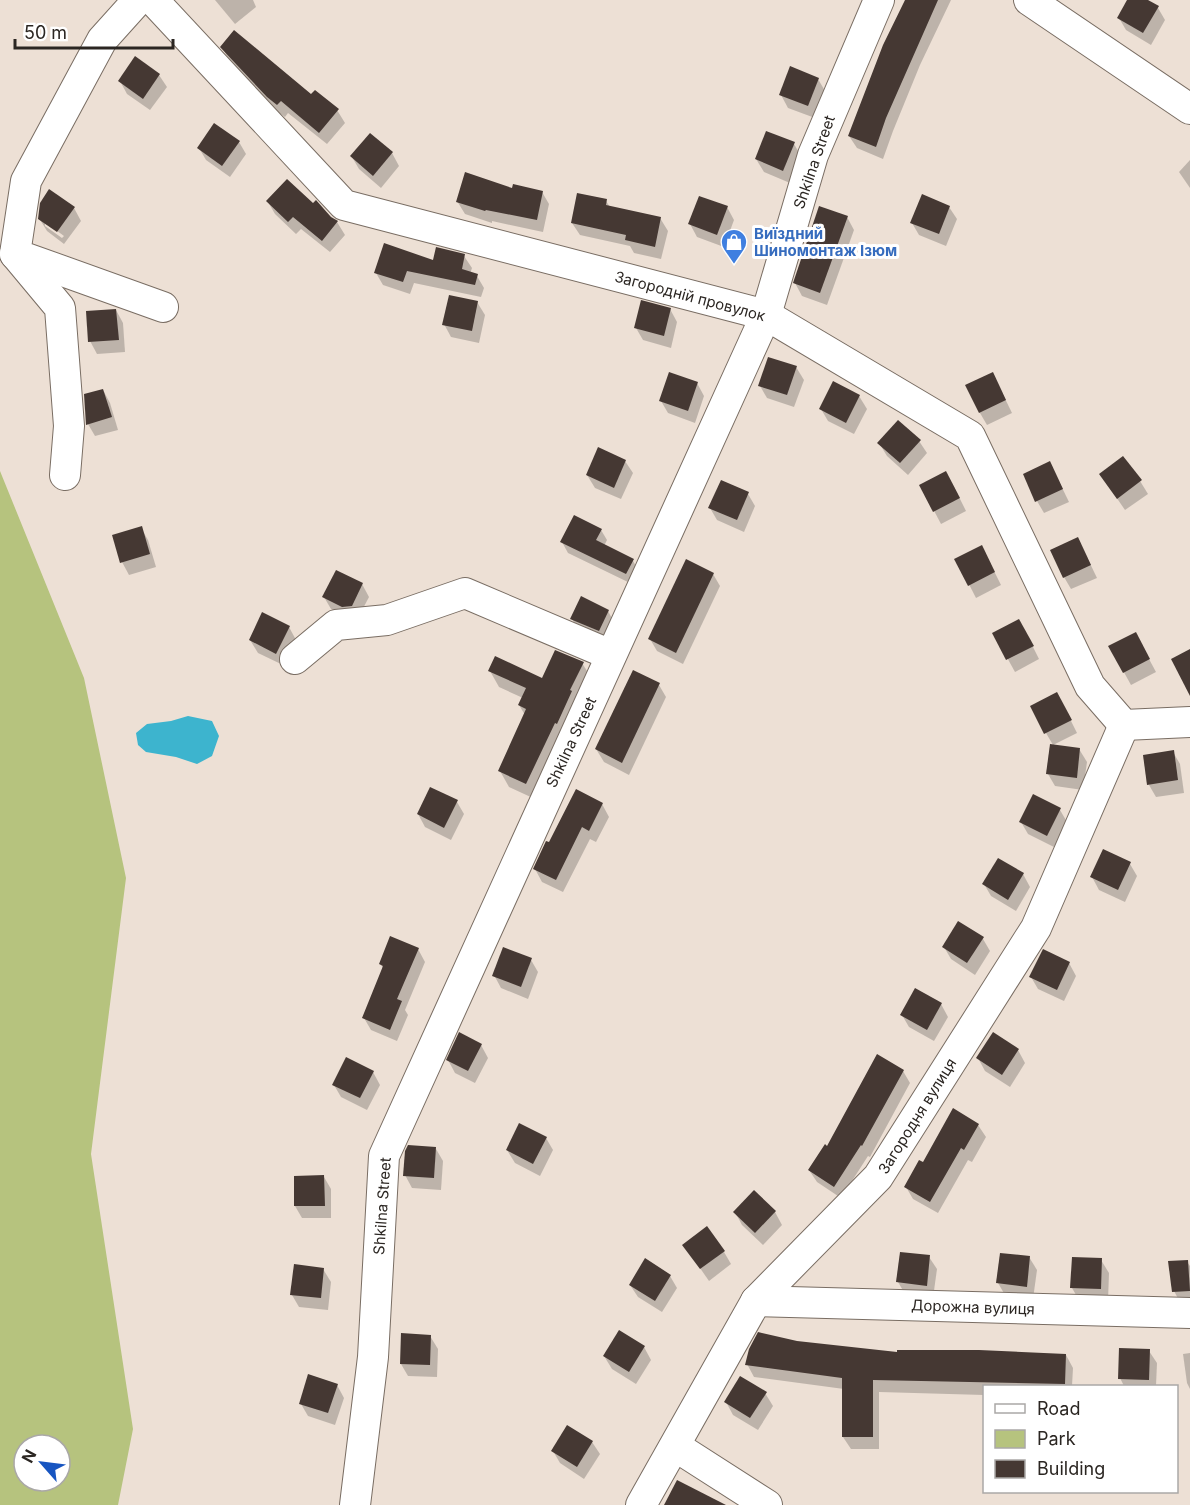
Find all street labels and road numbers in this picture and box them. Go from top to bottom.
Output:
street label: Shkilna Street [789,113,839,211]
street label: Загородній провулок [613,267,767,325]
street label: Shkilna Street [542,694,600,790]
street label: Загородня вулиця [874,1055,960,1177]
street label: Shkilna Street [369,1156,395,1255]
street label: Дорожна вулиця [911,1295,1035,1319]

